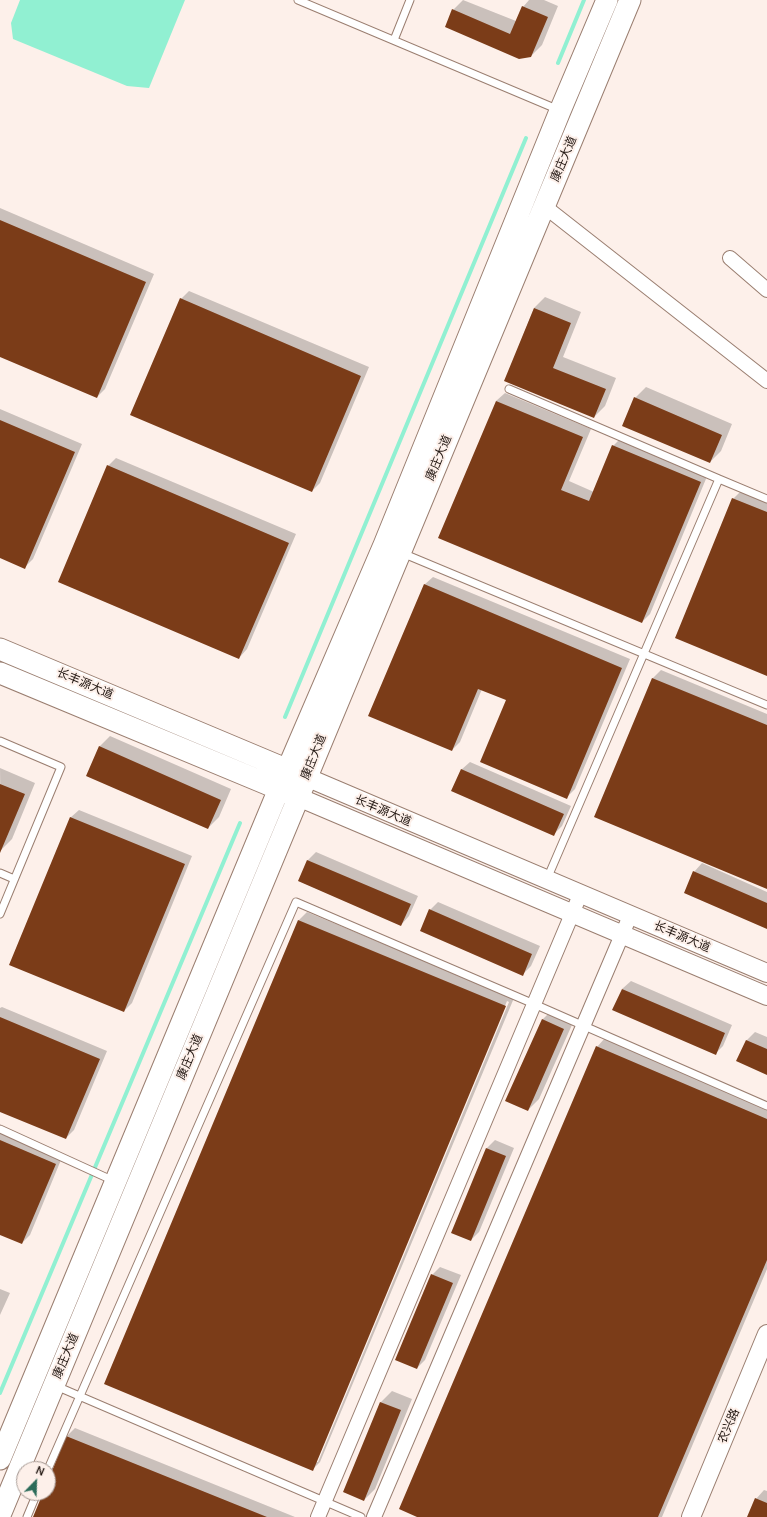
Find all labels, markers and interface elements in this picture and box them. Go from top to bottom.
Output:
street label: 康庄大道 [548,134,580,184]
street label: 康庄大道 [423,433,455,483]
street label: 长丰源大道 [55,666,115,702]
street label: 康庄大道 [298,732,330,782]
street label: 长丰源大道 [353,793,413,829]
street label: 长丰源大道 [652,919,712,955]
street label: 康庄大道 [174,1032,206,1082]
street label: 康庄大道 [50,1331,82,1381]
street label: 农兴路 [715,1407,743,1445]
north arrow [16,1461,56,1501]
text: N [34,1462,47,1479]

